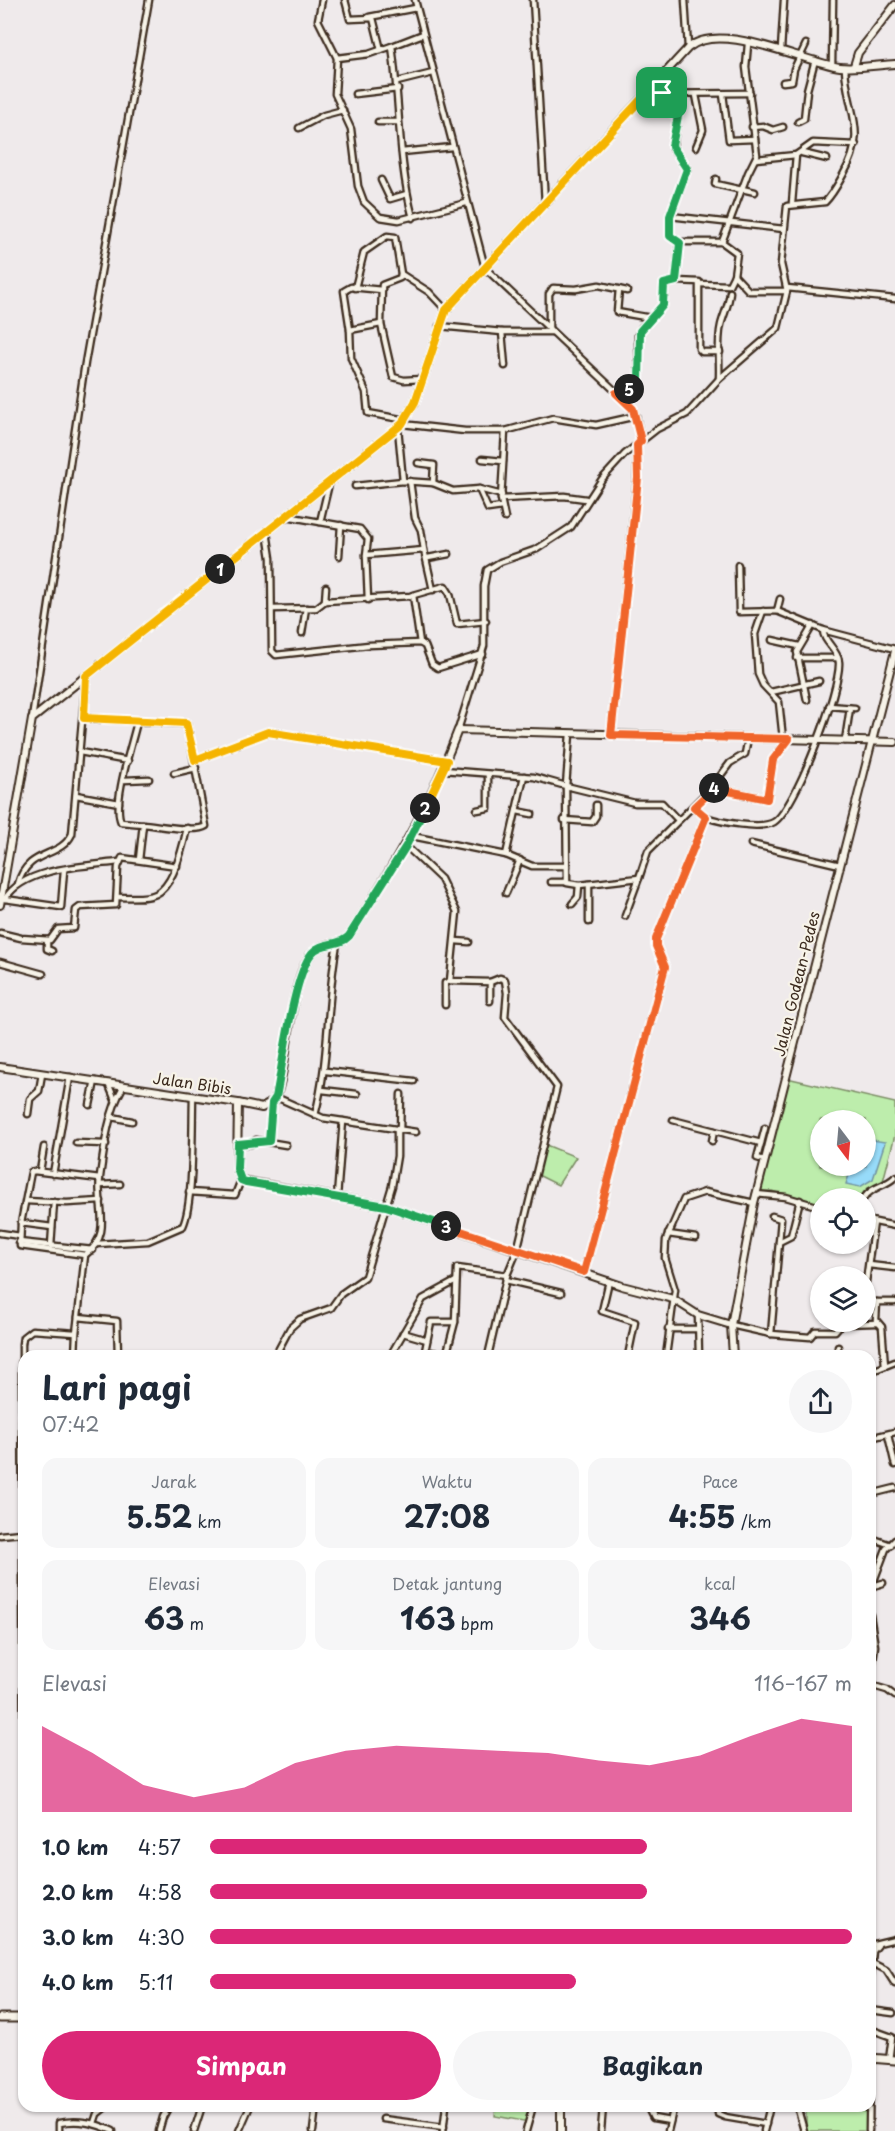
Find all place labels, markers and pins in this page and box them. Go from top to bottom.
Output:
pin [636,67,687,118]
pin: 5 [614,374,644,404]
pin: 1 [205,554,235,584]
pin: 4 [699,773,729,803]
pin: 2 [410,793,440,823]
pin: 3 [431,1211,461,1241]

